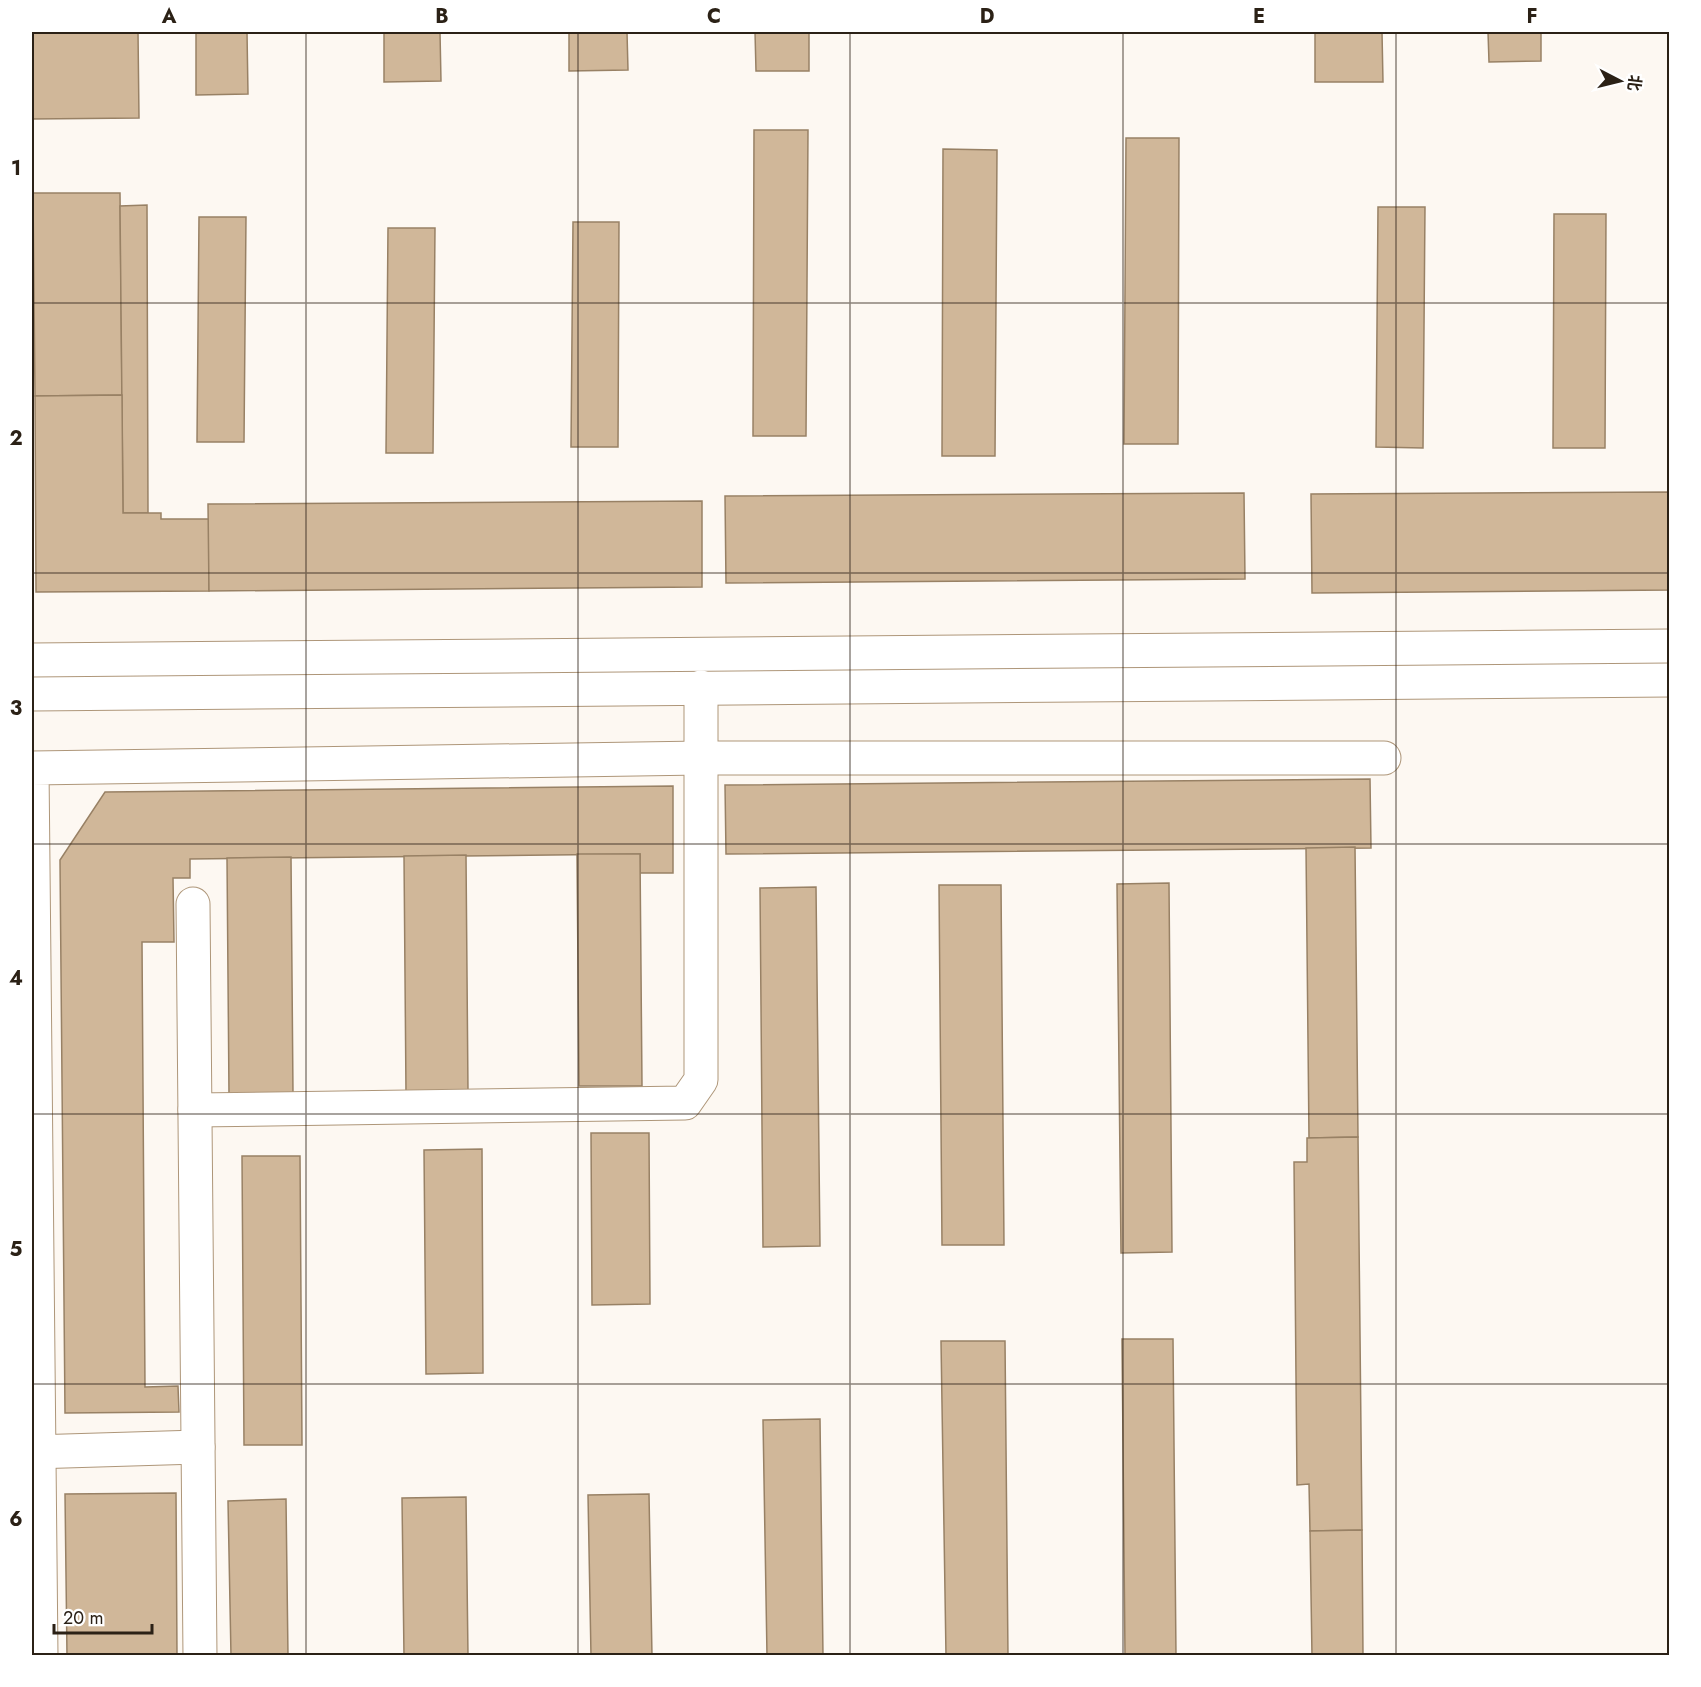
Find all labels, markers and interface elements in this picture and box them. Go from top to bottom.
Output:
text: A [161,2,177,31]
text: B [435,2,449,31]
text: C [707,2,721,31]
text: D [980,2,994,31]
text: E [1253,2,1265,31]
text: F [1526,2,1538,31]
north arrow [1590,51,1650,111]
text: 北 [1622,73,1647,92]
text: 1 [11,154,21,183]
text: 2 [9,424,23,453]
text: 3 [10,694,22,723]
text: 4 [9,964,23,993]
text: 5 [10,1235,23,1264]
text: 6 [9,1505,23,1534]
scale bar [54,1597,152,1635]
text: 20 m [63,1605,103,1631]

